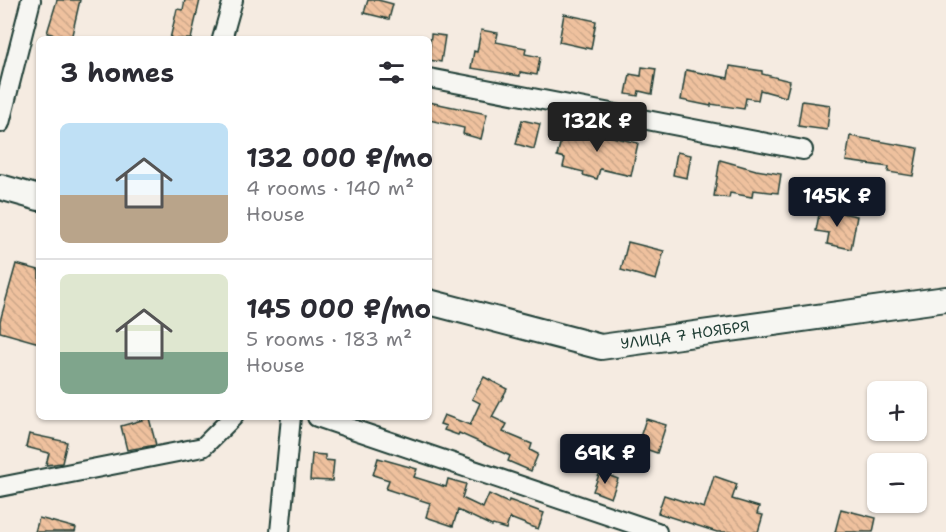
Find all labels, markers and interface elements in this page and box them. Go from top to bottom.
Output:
text: 3 homes [60,55,174,90]
icon: filters [375,56,408,89]
pin: 132K ₽ [548,102,646,153]
text: 132K ₽ [562,108,632,134]
text: 132 000 ₽/mo [246,140,433,175]
icon: home [108,147,180,219]
text: 4 rooms · 140 m² [246,175,414,201]
pin: 145K ₽ [788,177,886,228]
text: 145K ₽ [802,183,872,209]
text: House [246,201,305,227]
text: 145 000 ₽/mo [246,291,431,326]
icon: home [108,298,180,370]
street label: УЛИЦА 7 НОЯБРЯ [619,316,751,354]
text: 5 rooms · 183 m² [246,326,412,352]
text: House [246,352,305,378]
map controls [867,381,927,513]
button: + [867,381,927,441]
pin: 69K ₽ [563,434,647,485]
text: 69K ₽ [574,440,636,466]
button: − [867,453,927,513]

